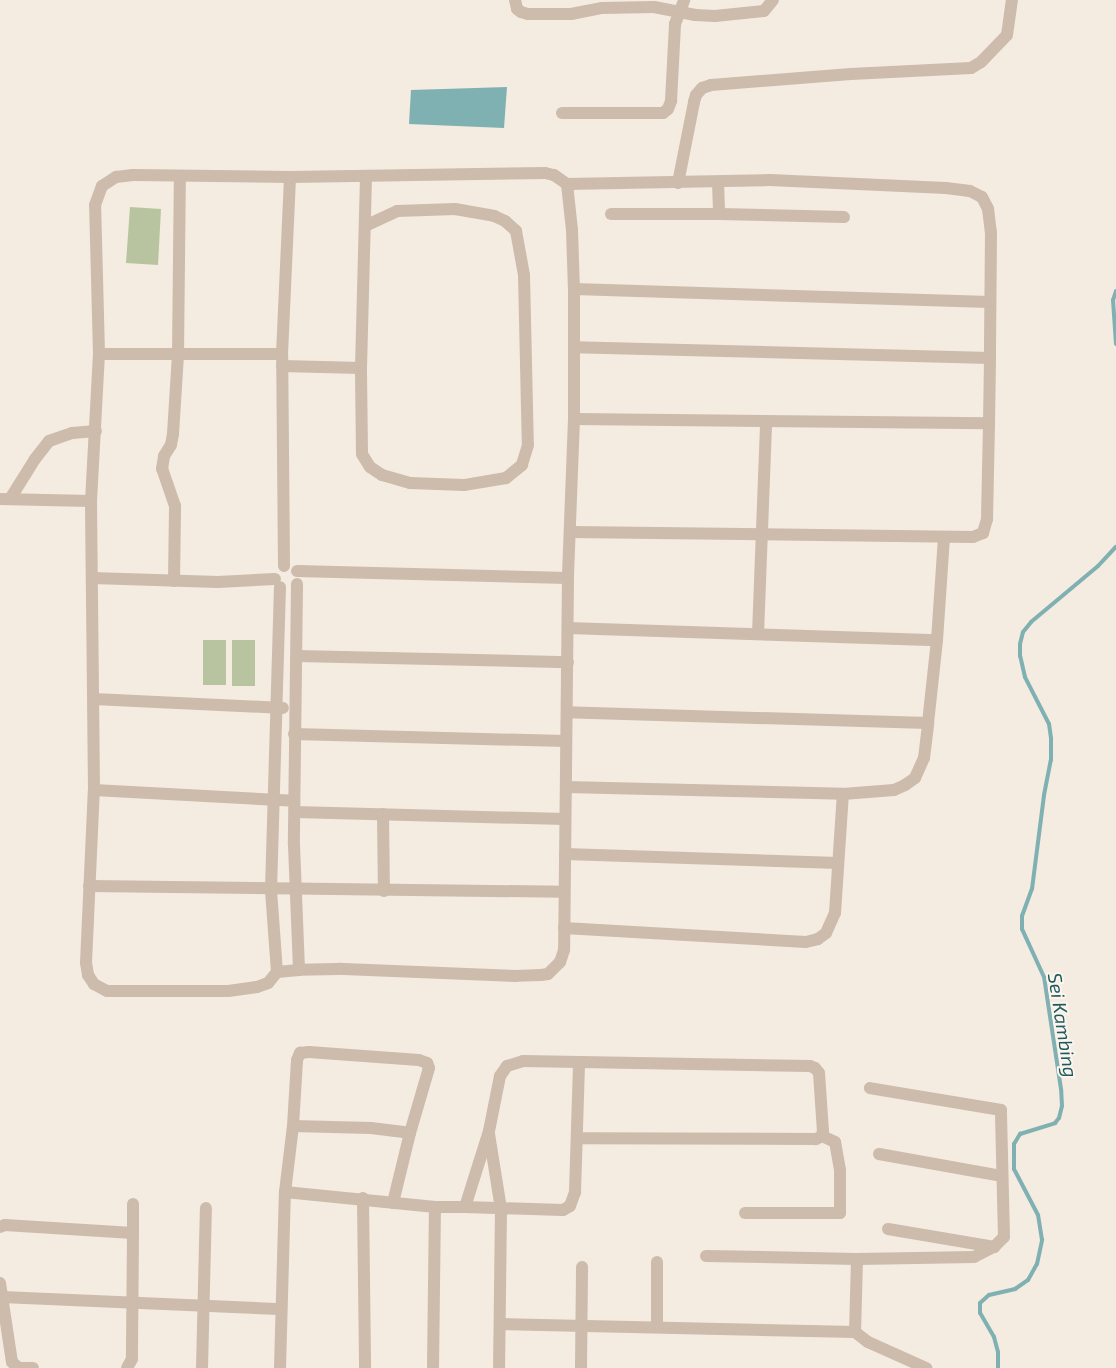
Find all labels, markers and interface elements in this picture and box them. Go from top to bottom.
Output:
water label: Sei Kambing [1043,971,1083,1079]

